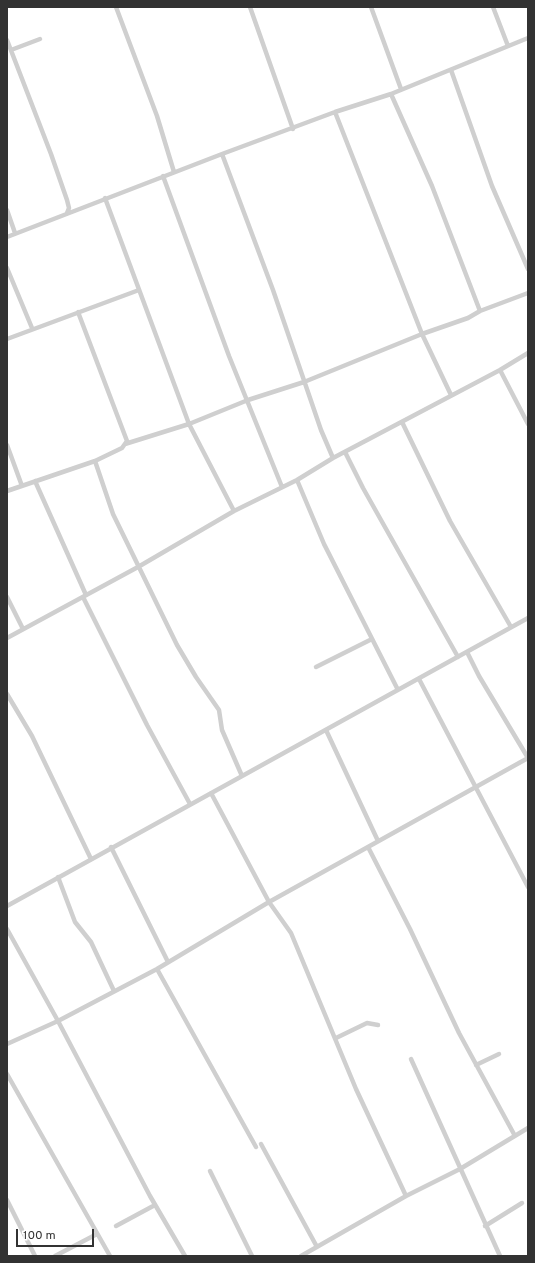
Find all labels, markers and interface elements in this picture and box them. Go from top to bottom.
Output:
scale bar [18,1221,96,1247]
text: 100 m [23,1228,56,1244]

